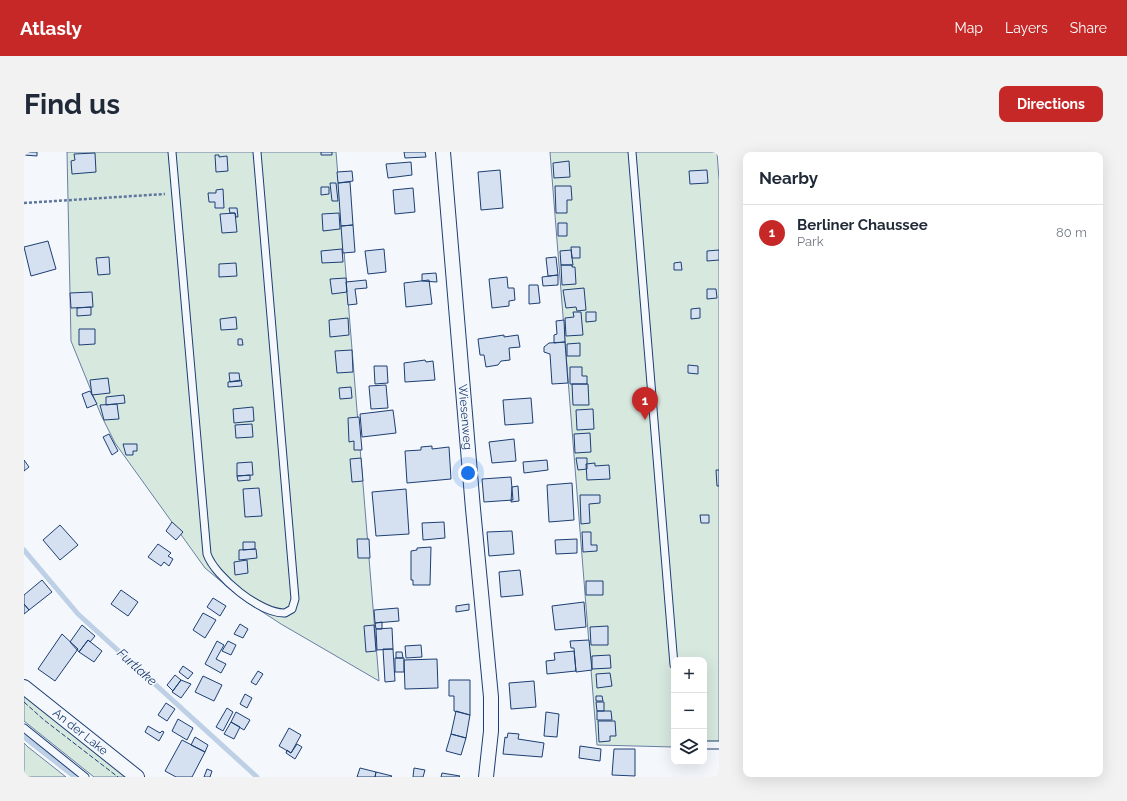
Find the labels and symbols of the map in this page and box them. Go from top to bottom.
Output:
street label: Wiesenweg [456,384,475,451]
pin: 1 [632,387,658,420]
your location [458,463,478,483]
water label: Furtlake [114,645,160,689]
street label: An der Lake [50,706,111,758]

